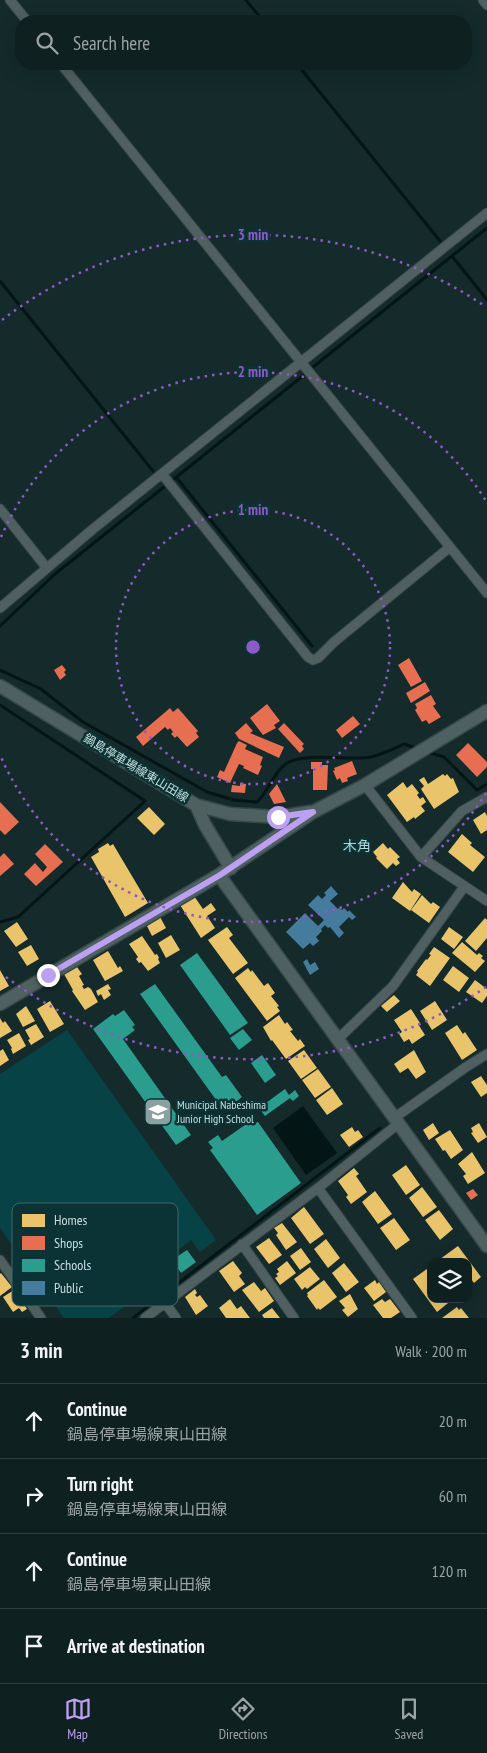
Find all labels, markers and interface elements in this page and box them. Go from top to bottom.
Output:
search box [15,15,472,70]
icon: search [33,29,61,57]
text: Search here [73,31,150,55]
text: 3 min [238,225,268,244]
text: 2 min [238,362,268,381]
text: 1 min [238,500,268,519]
centre of rings [244,638,262,656]
street label: 鍋島停車場線東山田線 [81,730,192,805]
route start [267,806,290,829]
district label: 木角 [343,837,371,855]
route end [37,964,60,987]
school or university icon: Municipal Nabeshima Junior High School [143,1097,173,1127]
place label: Municipal Nabeshima Junior High School [176,1097,266,1126]
legend [12,1203,178,1306]
text: Homes [54,1211,87,1229]
text: Shops [54,1234,83,1252]
text: Schools [54,1256,91,1274]
map controls [427,1258,472,1303]
button: layers [427,1258,472,1303]
text: Public [54,1279,83,1297]
text: 3 min [20,1337,62,1364]
text: Walk · 200 m [395,1341,467,1361]
text: Continue [67,1397,127,1421]
icon: ahead [20,1407,48,1435]
text: 20 m [439,1411,467,1431]
text: 鍋島停車場線東山田線 [67,1424,227,1444]
text: Turn right [67,1472,133,1496]
icon: right [20,1482,48,1510]
text: 60 m [439,1486,467,1506]
text: 鍋島停車場線東山田線 [67,1499,227,1519]
text: Continue [67,1547,127,1571]
icon: ahead [20,1557,48,1585]
text: 120 m [432,1561,467,1581]
text: 鍋島停車場東山田線 [67,1574,211,1594]
icon: arrive [20,1632,48,1660]
text: Arrive at destination [67,1634,205,1658]
tab: Map [64,1695,92,1743]
tab: Directions [219,1695,267,1743]
tab: Saved [395,1695,423,1743]

